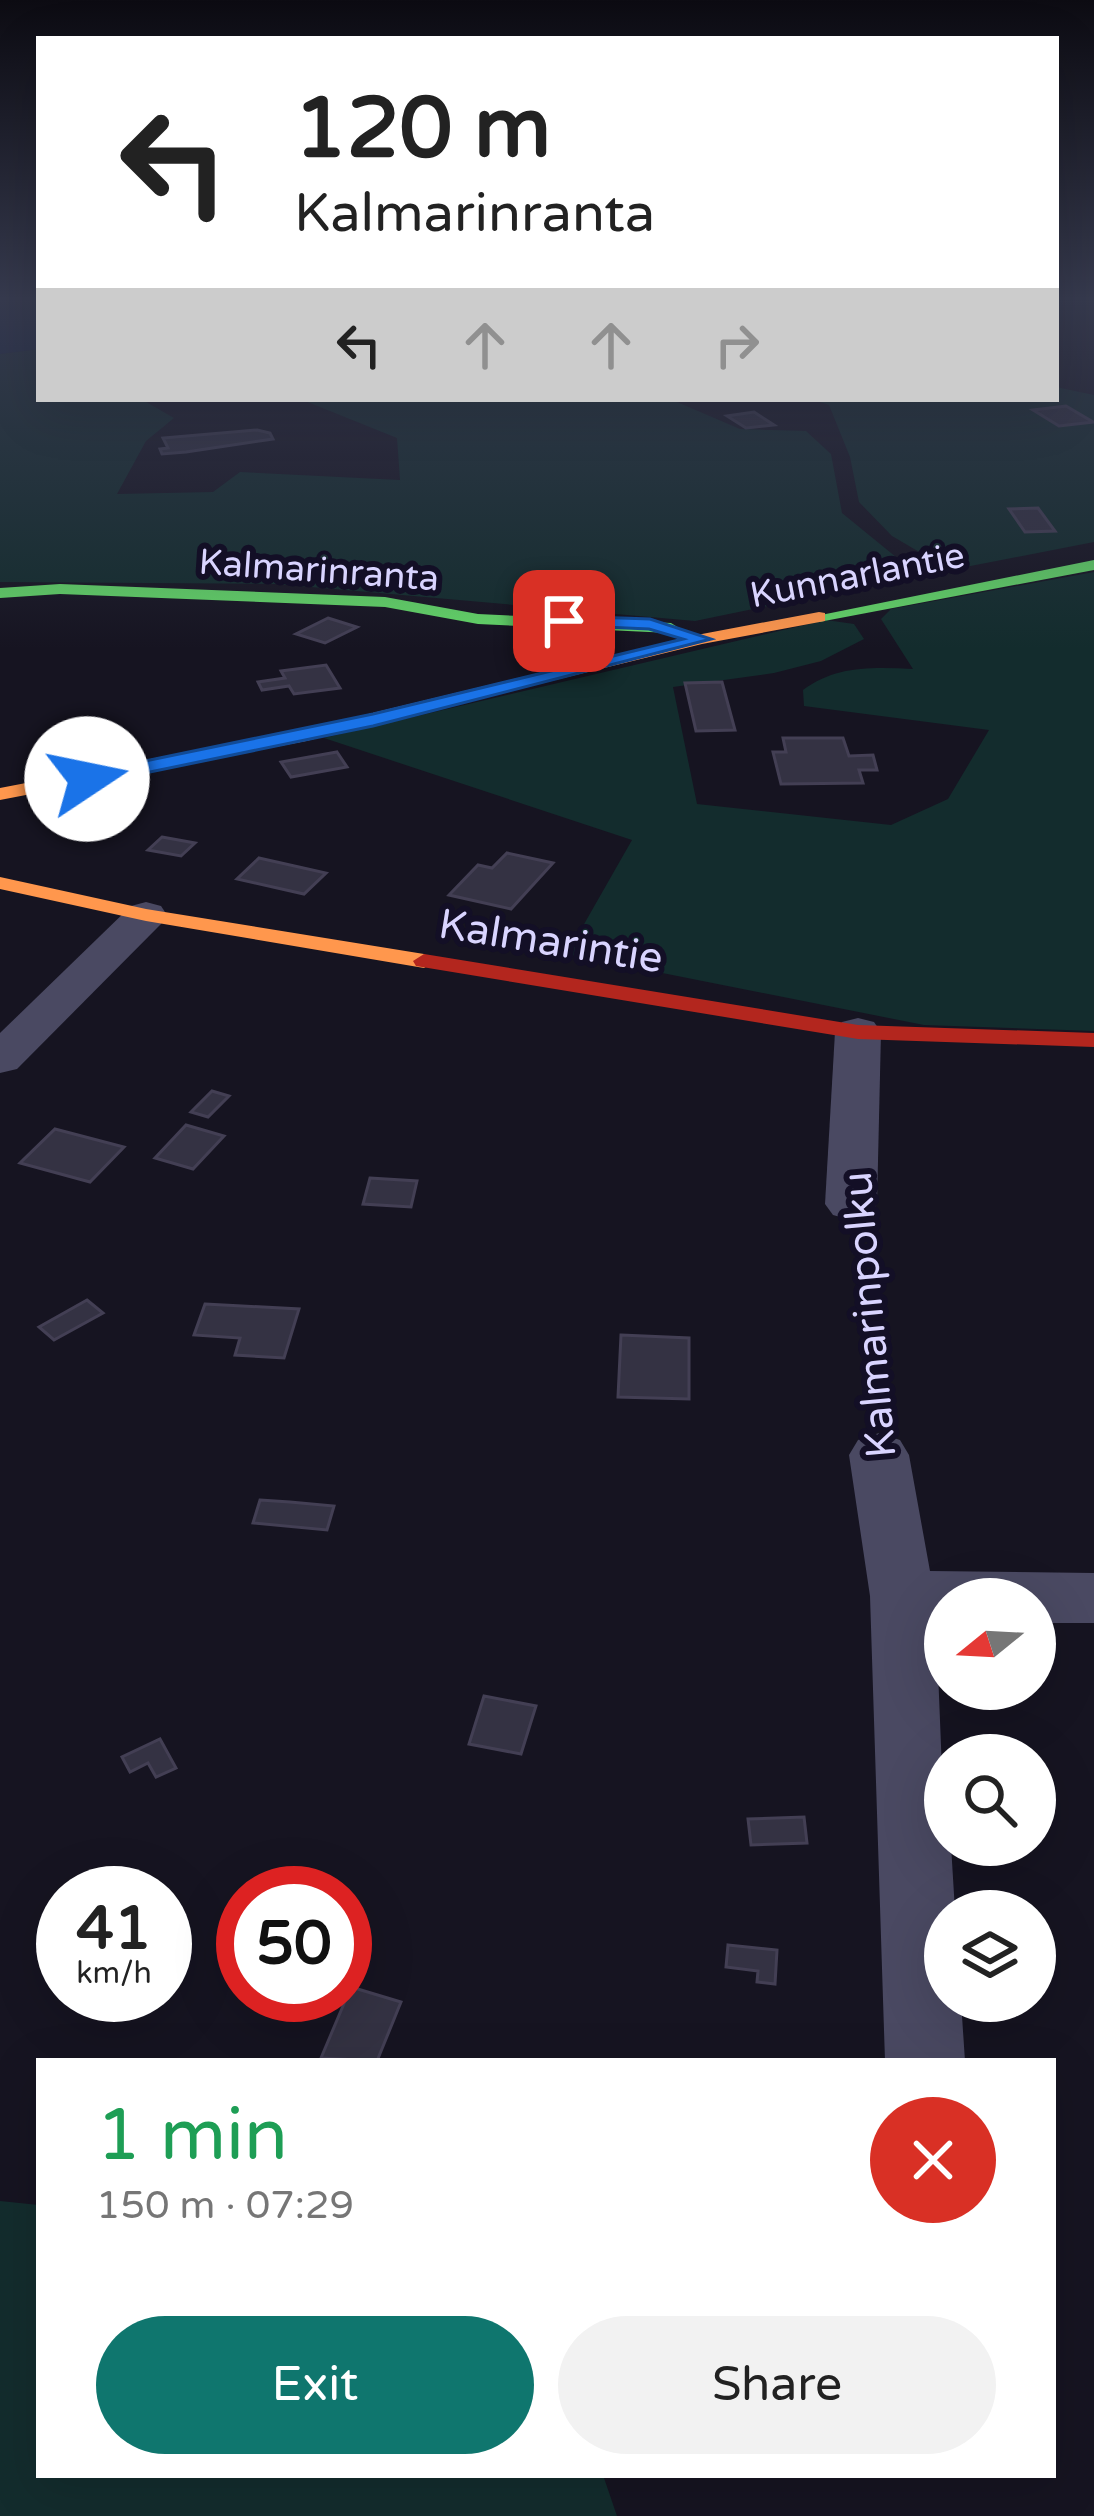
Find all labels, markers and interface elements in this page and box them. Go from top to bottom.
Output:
text: 120 m [294,79,551,180]
icon: left [96,84,252,240]
text: Kalmarinranta [294,181,655,246]
icon: left [326,312,392,378]
icon: ahead [452,312,518,378]
icon: ahead [578,312,644,378]
icon: right [704,312,770,378]
street label: Kunnarlantie [746,534,968,617]
street label: Kalmarinranta [197,541,440,600]
pin [513,570,615,672]
icon: arrive [531,588,597,654]
position arrow [24,716,150,842]
street label: Kalmarintie [435,899,666,984]
street label: Kalmarinpolku [832,1169,907,1460]
north arrow [924,1578,1056,1710]
map controls [924,1578,1056,2022]
button: search [924,1734,1056,1866]
speed limit sign: 50 [216,1866,372,2022]
button: layers [924,1890,1056,2022]
text: 41 [76,1893,152,1965]
text: km/h [76,1955,152,1992]
text: 1 min [96,2093,288,2180]
button: close [870,2097,996,2223]
text: 150 m · 07:29 [96,2182,354,2229]
button: Exit [96,2316,534,2454]
button: Share [558,2316,996,2454]

